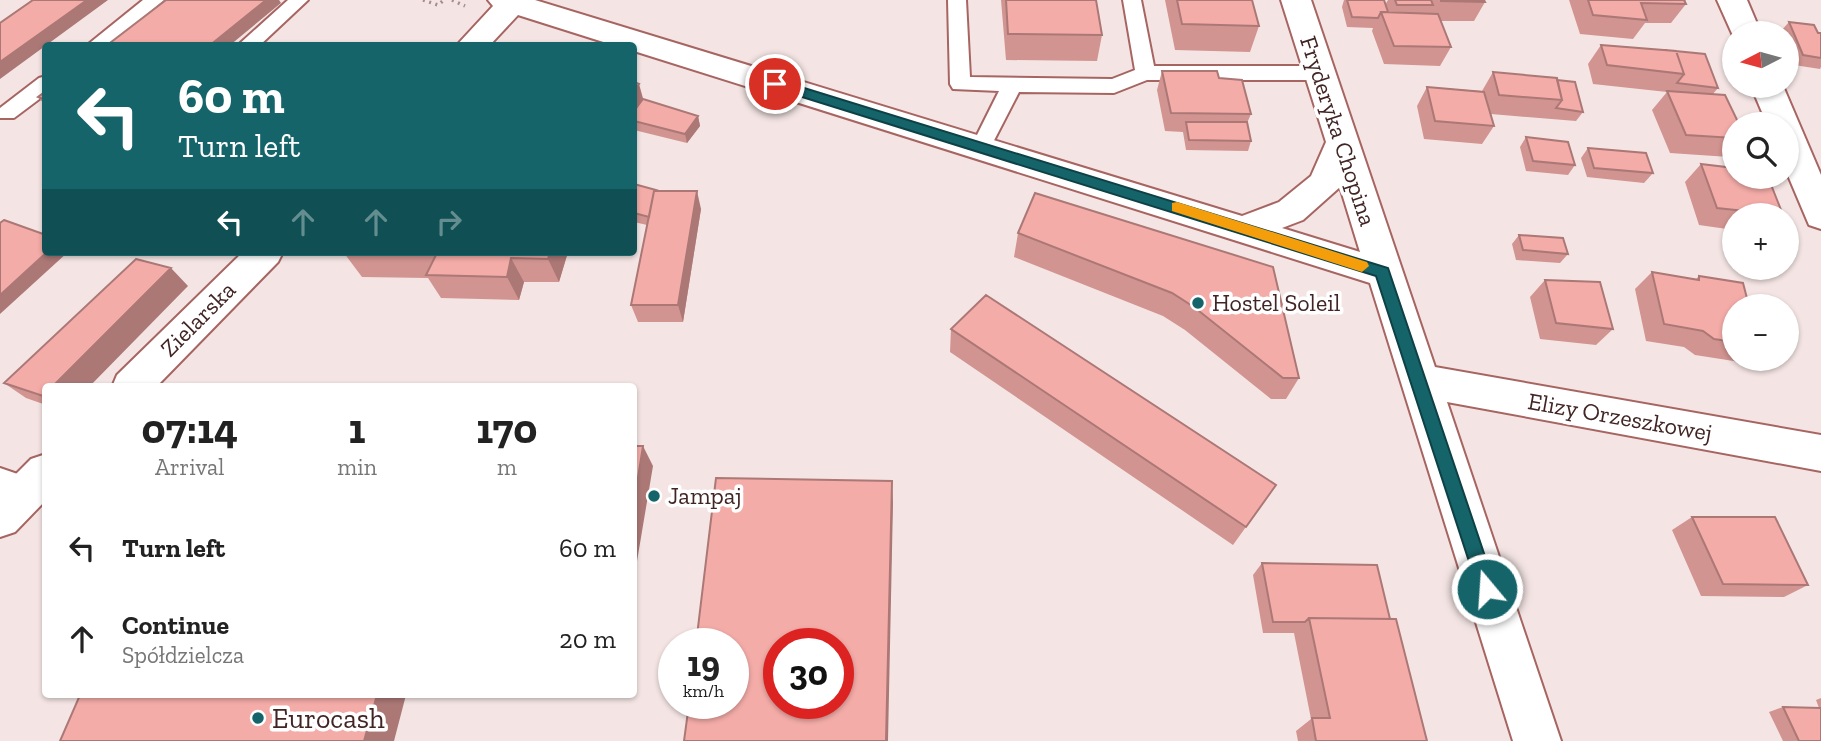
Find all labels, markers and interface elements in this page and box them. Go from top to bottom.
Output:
north arrow [1722,21,1799,98]
map controls [1722,21,1799,371]
street label: Fryderyka Chopina [1294,32,1383,230]
pin [745,54,805,114]
icon: arrive [756,65,794,103]
text: 60 m [178,67,285,126]
icon: left [63,70,154,161]
button: search [1722,112,1799,189]
text: Turn left [178,127,300,165]
icon: left [211,203,249,241]
icon: ahead [284,203,322,241]
icon: ahead [357,203,395,241]
icon: right [430,203,468,241]
button: + [1722,203,1799,280]
street label: Zielarska [154,275,242,362]
place label: Hostel Soleil [1212,288,1340,317]
button: − [1722,294,1799,371]
marker: Hostel Soleil [1190,295,1206,311]
street label: Elizy Orzeszkowej [1526,386,1714,447]
text: 07:14 [142,403,238,454]
text: 1 [349,403,366,454]
text: 170 [476,403,537,454]
text: Arrival [155,453,224,481]
text: min [337,453,377,481]
text: m [497,453,517,481]
place label: Jampaj [668,481,741,510]
marker: Jampaj [646,488,662,504]
icon: left [63,529,101,567]
text: Turn left [122,532,225,564]
text: 60 m [559,532,616,564]
position arrow [1450,552,1524,626]
text: Continue [122,609,229,641]
icon: ahead [63,620,101,658]
text: 20 m [559,623,616,655]
speed limit sign: 30 [763,628,854,719]
text: Spółdzielcza [122,641,244,669]
text: 19 [687,643,720,685]
text: km/h [683,680,724,702]
place label: Eurocash [272,702,385,735]
marker: Eurocash [250,710,266,726]

